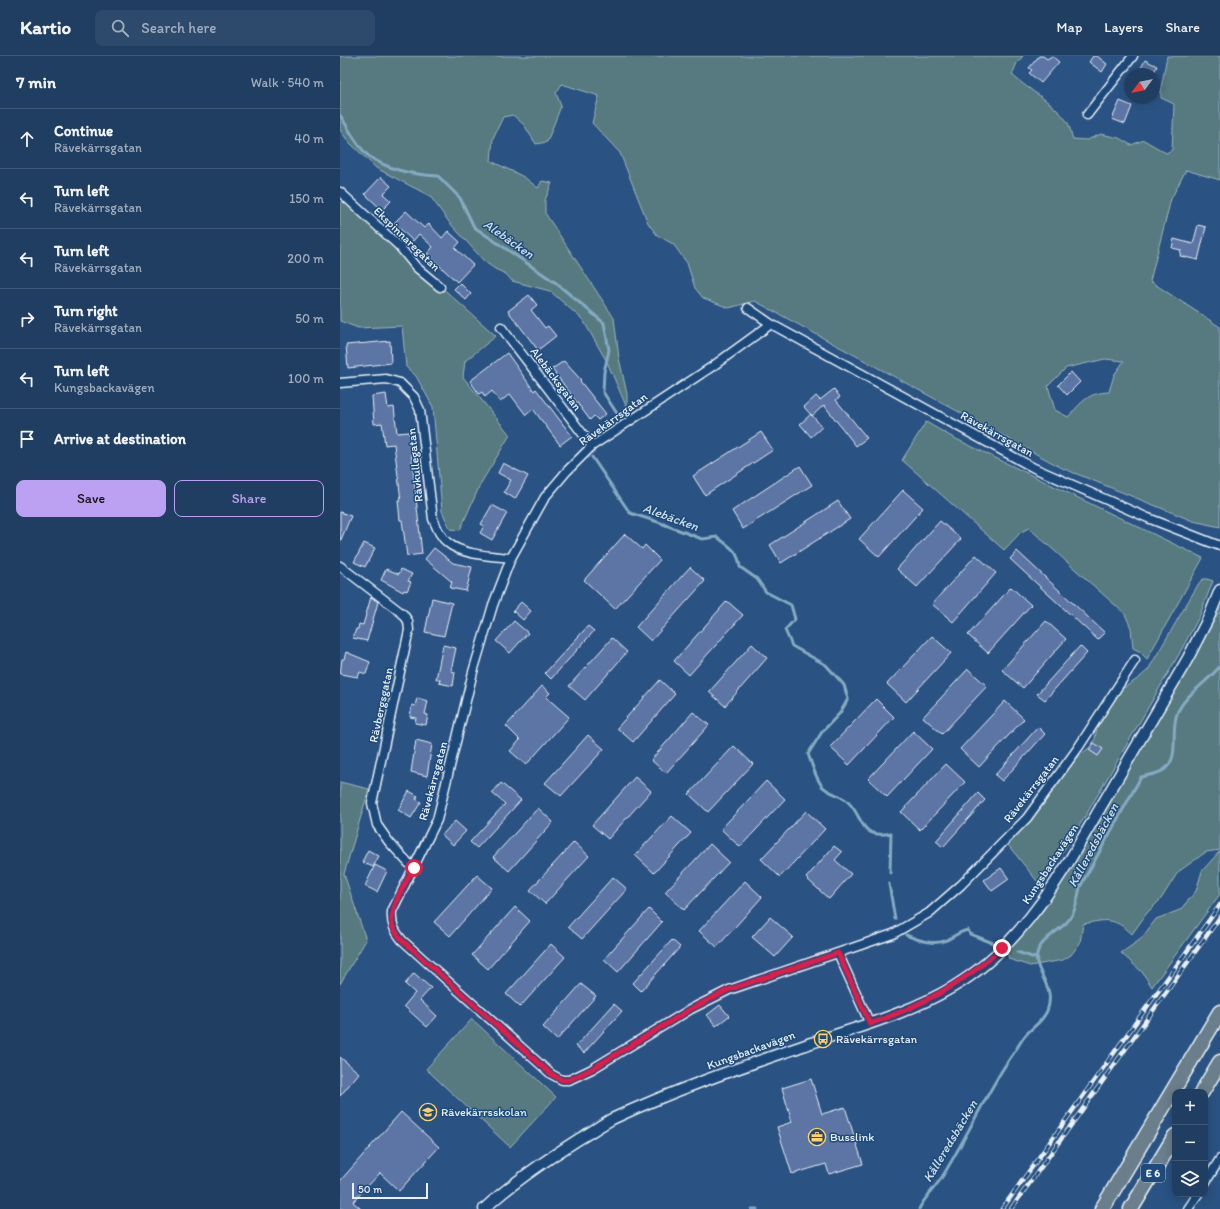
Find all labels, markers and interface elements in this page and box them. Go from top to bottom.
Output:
search box [95,10,375,46]
text: Kartio [20,16,71,39]
icon: search [109,17,131,39]
text: Search here [141,19,216,37]
text: Map [1057,19,1082,36]
text: Layers [1104,19,1143,36]
text: Share [1165,19,1200,36]
north arrow [1124,68,1160,104]
text: 7 min [16,72,56,92]
text: Walk · 540 m [251,75,324,90]
text: Continue [54,122,113,140]
icon: ahead [16,128,38,150]
text: 40 m [294,131,324,146]
text: Rävekärrsgatan [54,140,142,155]
text: Turn left [54,182,109,200]
icon: left [16,188,38,210]
text: 150 m [289,191,324,206]
text: Rävekärrsgatan [54,200,142,215]
street label: Ekspinnaregatan [371,204,443,274]
water label: Alebäcken [481,216,537,262]
text: Turn left [54,242,109,260]
icon: left [16,248,38,270]
text: 200 m [287,251,324,266]
text: Rävekärrsgatan [54,260,142,275]
text: Turn right [54,302,118,320]
icon: right [16,308,38,330]
text: 50 m [295,311,324,326]
text: Rävekärrsgatan [54,320,142,335]
street label: Alebäcksgatan [528,345,585,414]
text: Turn left [54,362,109,380]
icon: left [16,368,38,390]
text: 100 m [288,371,324,386]
text: Kungsbackavägen [54,380,155,395]
street label: Rävekärrsgatan [576,389,650,449]
street label: Rävekärrsgatan [958,408,1036,460]
street label: Rävkullegatan [404,427,426,503]
icon: arrive [16,428,38,450]
text: Arrive at destination [54,430,186,448]
button: Save [16,480,166,517]
button: Share [174,480,324,517]
water label: Alebäcken [641,500,701,534]
street label: Rävbergsgatan [366,666,396,744]
street label: Rävekärrsgatan [416,739,450,822]
street label: Rävekärrsgatan [1001,752,1062,825]
water label: Kålleredsbäcken [1065,800,1122,889]
street label: Kungsbackavägen [1019,821,1081,907]
route start [405,859,423,877]
route end [993,939,1011,957]
street label: Kungsbackavägen [705,1027,797,1072]
bus stop icon: Rävekärrsgatan [813,1029,833,1049]
place label: Rävekärrsgatan [836,1032,918,1046]
map controls [1172,1089,1208,1197]
button: + [1172,1089,1208,1125]
water label: Kålleredsbäcken [920,1097,981,1185]
school or university icon: Rävekärrsskolan [418,1102,438,1122]
place label: Rävekärrsskolan [441,1105,527,1119]
button: − [1172,1125,1208,1161]
office icon: Busslink [807,1127,827,1147]
place label: Busslink [830,1130,874,1144]
button: layers [1172,1161,1208,1197]
road number: E 6 [1141,1164,1165,1182]
scale bar [352,1181,428,1200]
text: 50 m [358,1183,382,1196]

